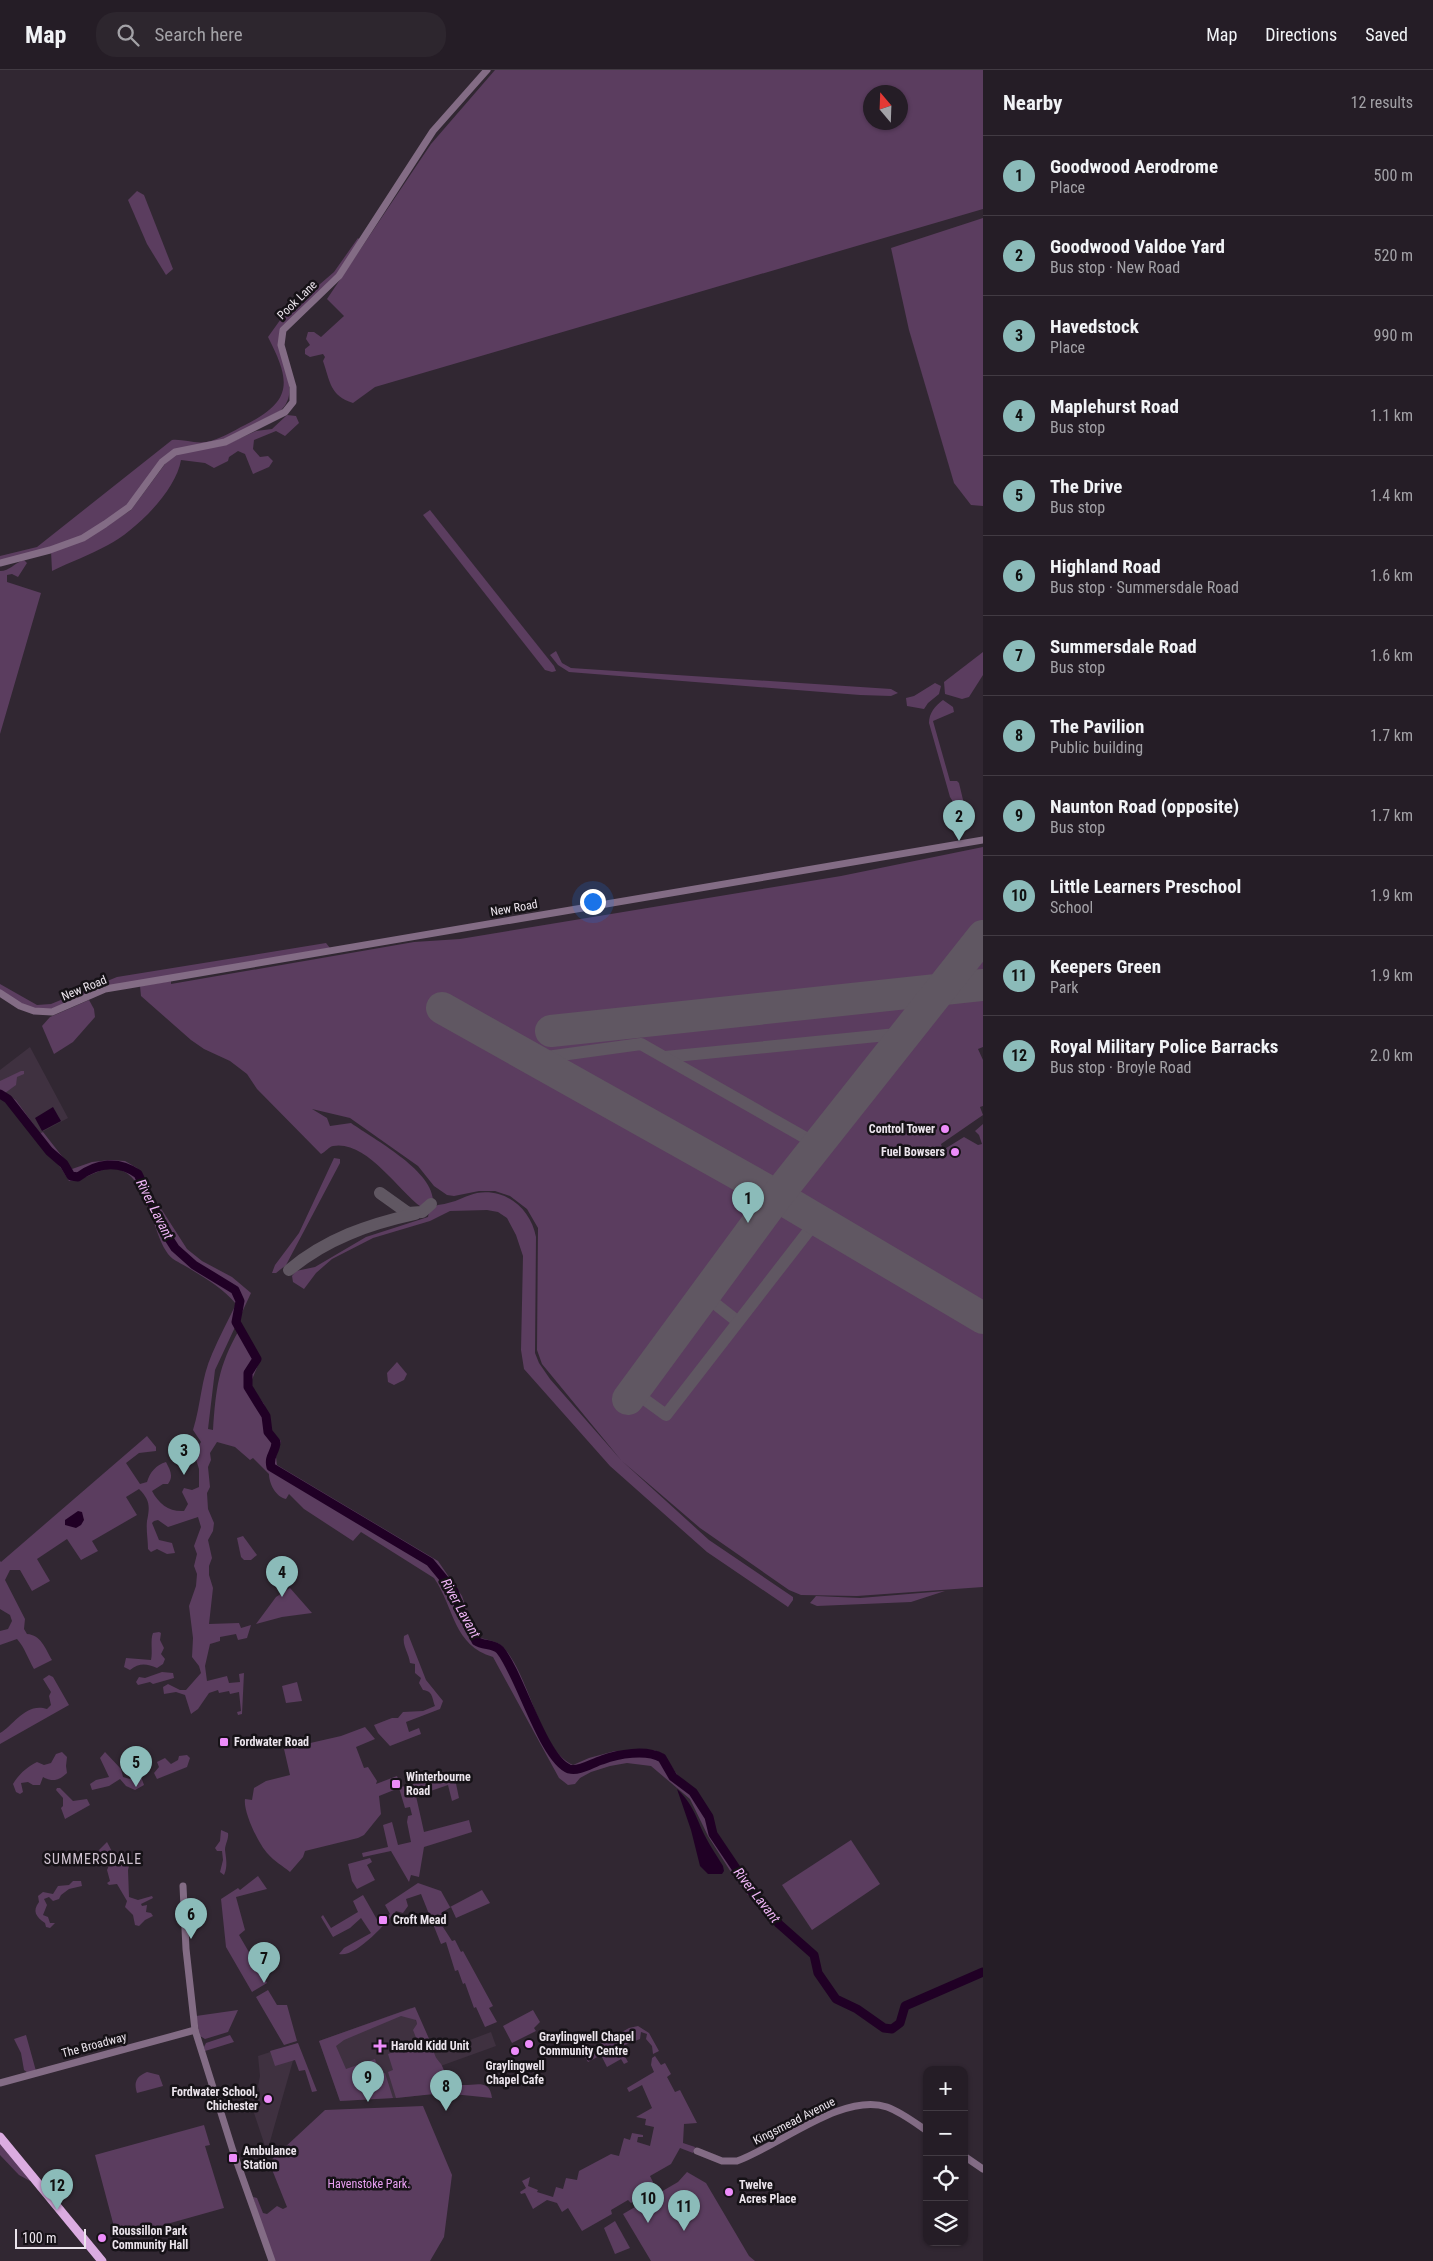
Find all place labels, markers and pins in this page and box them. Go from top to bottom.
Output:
pin: 2 [943,800,975,841]
place label: Control Tower [869,1122,935,1136]
marker: Control Tower [939,1123,951,1135]
place label: Fuel Bowsers [881,1145,946,1159]
marker: Fuel Bowsers [949,1146,961,1158]
pin: 1 [732,1182,764,1223]
pin: 3 [168,1434,200,1475]
pin: 4 [266,1556,298,1597]
place label: Fordwater Road [234,1735,309,1749]
marker: Fordwater Road [218,1736,230,1748]
pin: 5 [120,1746,152,1787]
place label: Winterbourne Road [406,1770,471,1798]
marker: Winterbourne Road [390,1778,402,1790]
pin: 6 [175,1898,207,1939]
place label: Croft Mead [393,1913,446,1927]
marker: Croft Mead [377,1914,389,1926]
pin: 7 [248,1942,280,1983]
place label: Graylingwell Chapel Community Centre [539,2030,634,2058]
marker: Graylingwell Chapel Community Centre [523,2038,535,2050]
marker: Harold Kidd Unit [373,2039,387,2053]
place label: Harold Kidd Unit [391,2039,470,2053]
marker: Graylingwell Chapel Cafe [509,2045,521,2057]
place label: Graylingwell Chapel Cafe [485,2059,545,2087]
pin: 9 [352,2061,384,2102]
pin: 8 [430,2070,462,2111]
place label: Fordwater School, Chichester [171,2085,258,2113]
marker: Fordwater School, Chichester [262,2093,274,2105]
place label: Ambulance Station [243,2144,297,2172]
marker: Ambulance Station [227,2152,239,2164]
pin: 12 [41,2169,73,2210]
place label: Twelve Acres Place [739,2178,797,2206]
pin: 10 [632,2182,664,2223]
marker: Twelve Acres Place [723,2186,735,2198]
pin: 11 [668,2190,700,2231]
place label: Roussillon Park Community Hall [112,2224,188,2252]
marker: Roussillon Park Community Hall [96,2232,108,2244]

